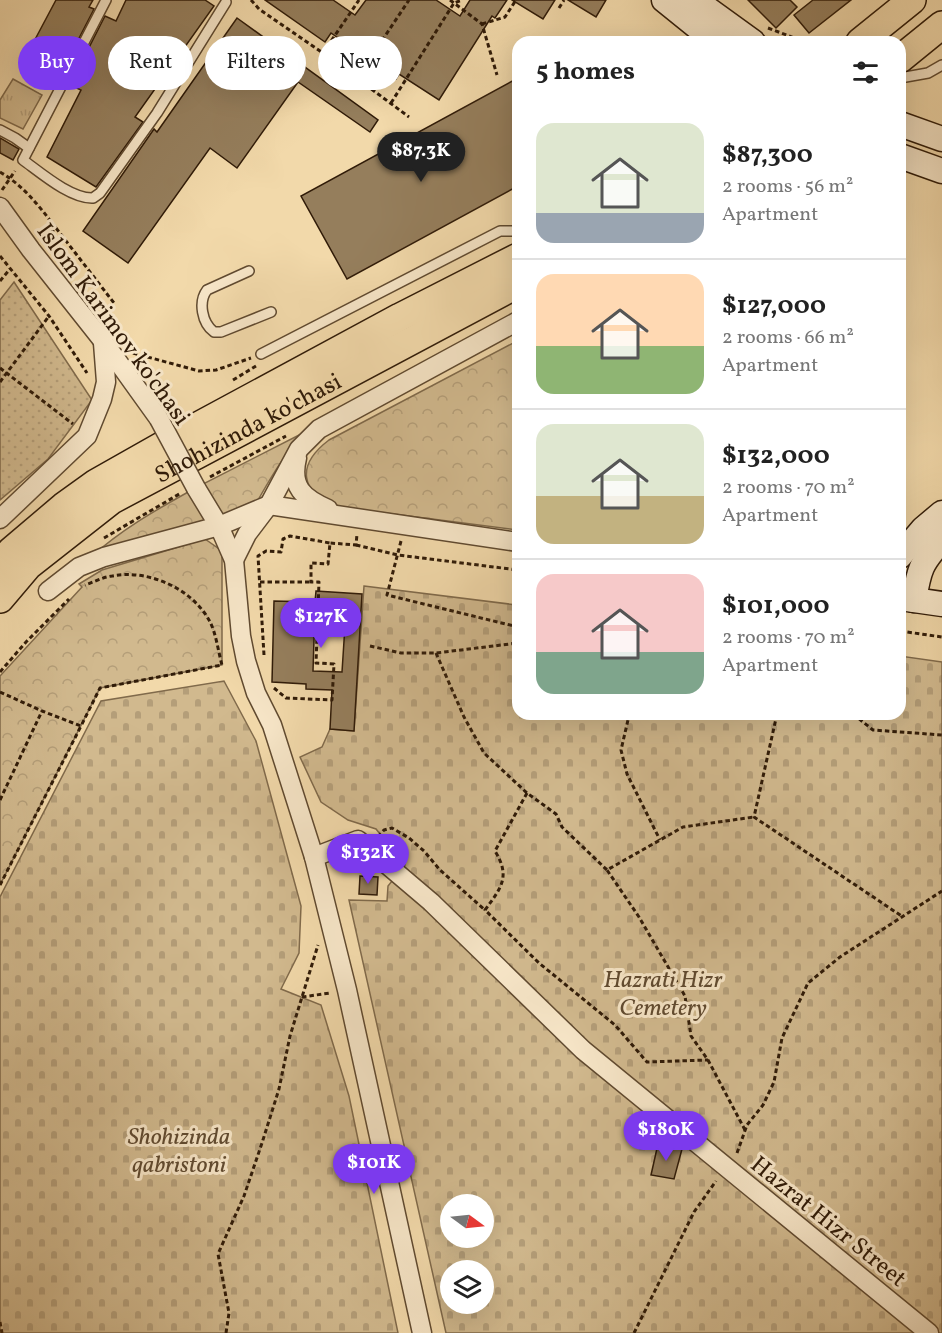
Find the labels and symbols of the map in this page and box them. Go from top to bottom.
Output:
pin: $87.3K [372,132,470,183]
street label: Islom Karimov ko'chasi [27,217,197,433]
street label: Shohizinda ko'chasi [149,366,348,493]
pin: $127K [279,598,363,649]
pin: $132K [326,834,410,885]
park label: Hazrati Hizr Cemetery [604,964,723,1026]
pin: $180K [624,1111,708,1162]
park label: Shohizinda qabristoni [128,1121,230,1183]
pin: $101K [332,1144,416,1195]
street label: Hazrat Hizr Street [742,1149,913,1296]
north arrow [440,1194,494,1248]

